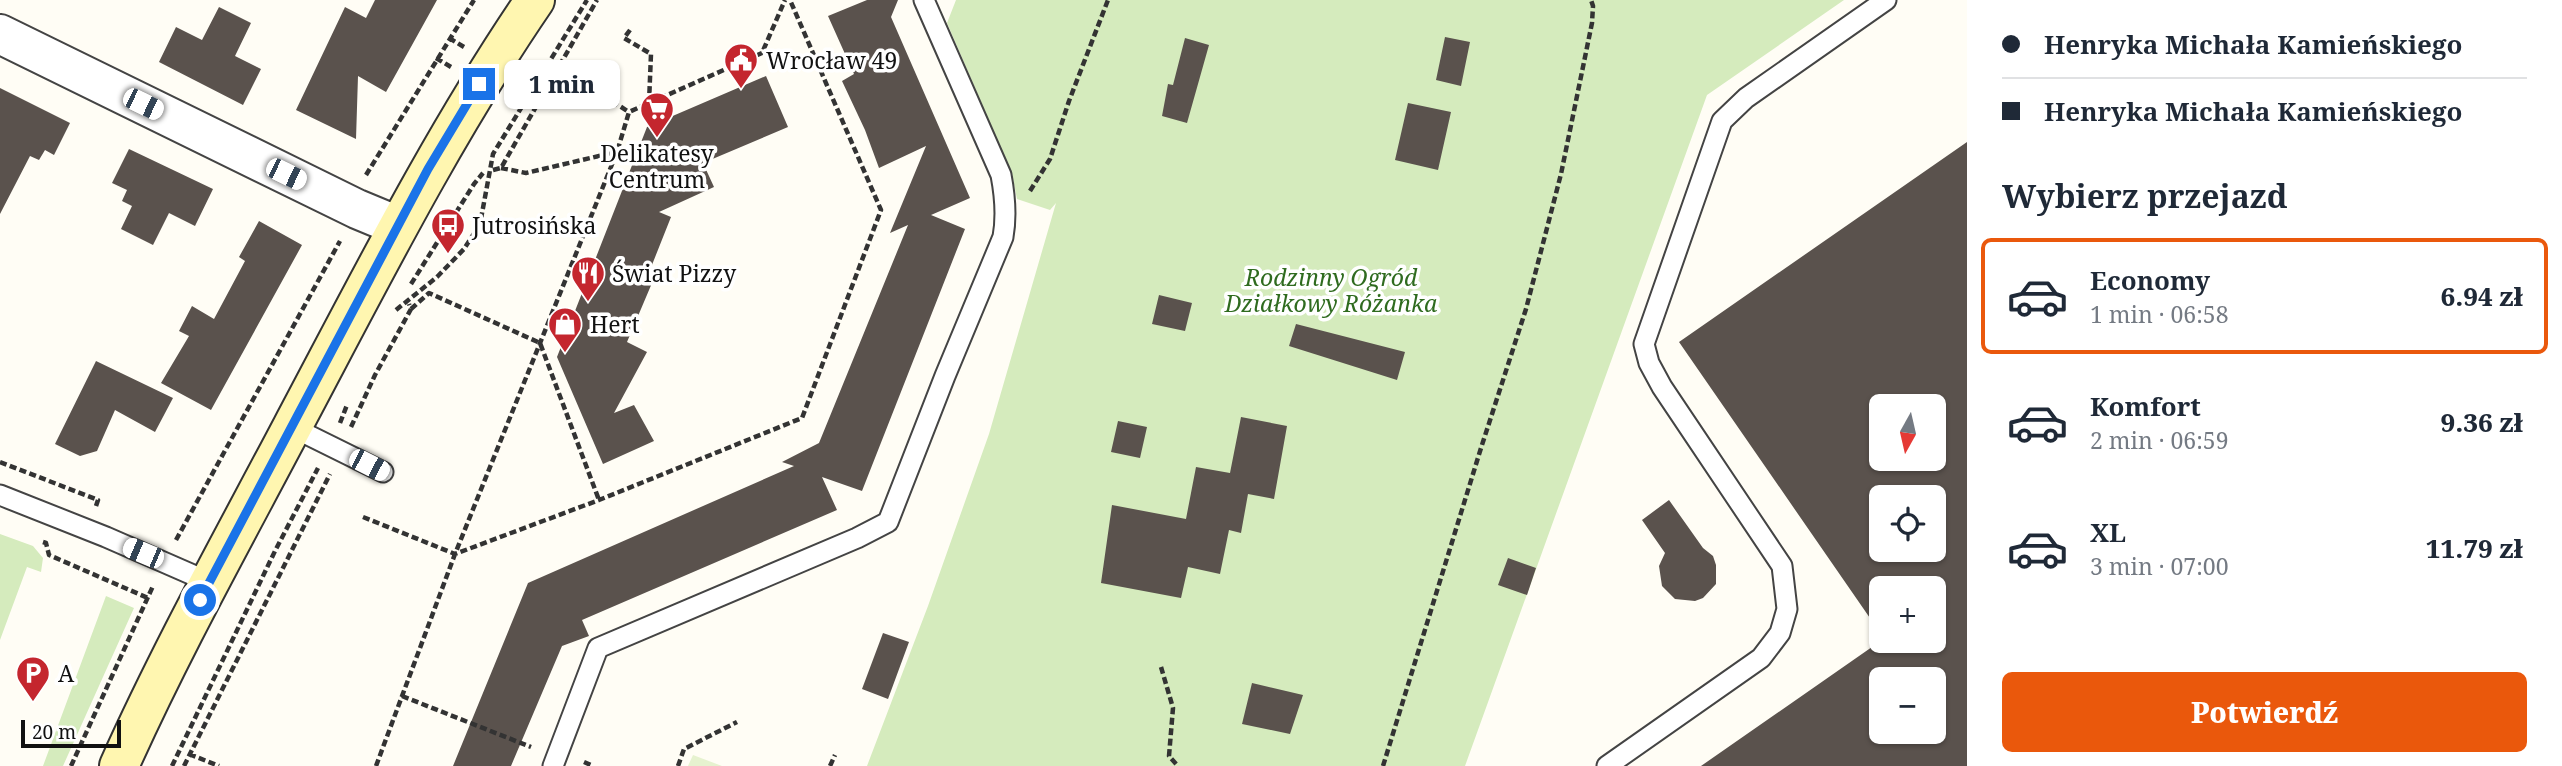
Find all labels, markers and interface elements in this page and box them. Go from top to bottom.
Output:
text: Henryka Michała Kamieńskiego [2044,26,2462,62]
public building icon: Wrocław 49 [722,41,760,90]
place label: Wrocław 49 [766,44,897,76]
callout: 1 min [504,60,619,108]
route end [463,68,495,100]
text: 1 min [529,68,595,100]
car [120,85,167,123]
supermarket icon: Delikatesy Centrum [638,90,676,139]
text: Henryka Michała Kamieńskiego [2044,93,2462,129]
place label: Delikatesy Centrum [600,137,714,195]
car [263,155,310,193]
text: Wybierz przejazd [2002,174,2288,217]
bus stop icon: Jutrosińska [429,206,467,255]
place label: Jutrosińska [471,209,596,241]
restaurant icon: Świat Pizzy [569,254,607,303]
place label: Świat Pizzy [612,257,736,289]
park label: Rodzinny Ogród Działkowy Różanka [1224,261,1438,319]
text: Economy [2090,262,2210,298]
icon: car [2006,265,2069,328]
text: 6.94 zł [2441,278,2523,314]
text: 1 min · 06:58 [2090,298,2228,330]
shop icon: Hert [546,305,584,354]
place label: Hert [590,308,639,340]
text: Komfort [2090,388,2201,424]
icon: car [2006,391,2069,454]
north arrow [1869,394,1946,471]
map controls [1869,394,1946,744]
text: 9.36 zł [2441,404,2523,440]
text: 2 min · 06:59 [2090,424,2228,456]
car [346,446,393,484]
button: locate [1869,485,1946,562]
text: XL [2090,514,2126,550]
icon: car [2006,517,2069,580]
text: 11.79 zł [2426,530,2523,566]
car [120,535,167,571]
text: 3 min · 07:00 [2090,550,2228,582]
button: + [1869,576,1946,653]
route start [184,584,216,616]
parking icon: A [14,654,52,703]
place label: A [58,657,75,689]
button: − [1869,667,1946,744]
button: Potwierdź [2002,672,2527,752]
scale bar [21,717,121,749]
text: 20 m [32,719,76,745]

